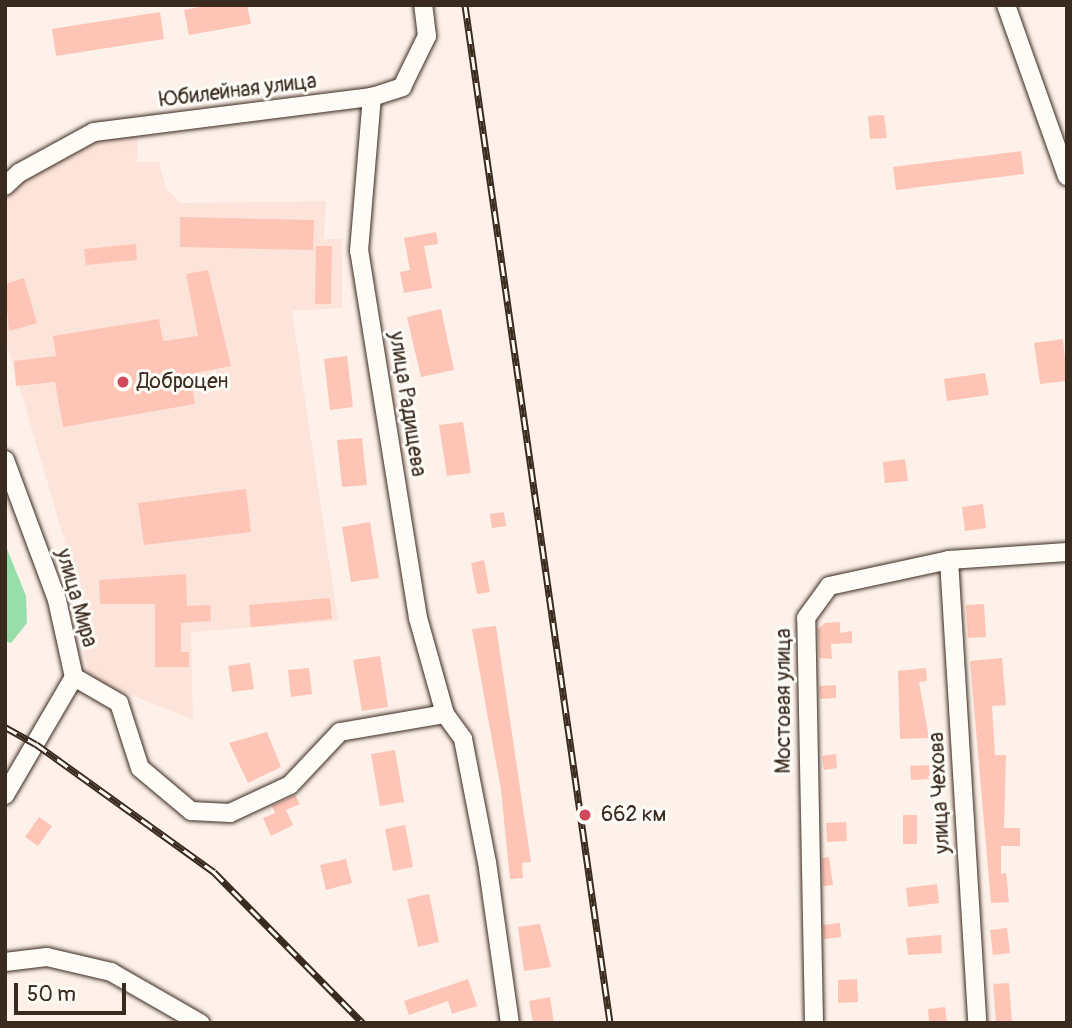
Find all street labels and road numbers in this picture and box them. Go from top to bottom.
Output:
street label: Юбилейная улица [158,69,318,113]
street label: улица Радищева [383,330,431,478]
street label: улица Мира [50,546,102,650]
street label: Мостовая улица [771,628,797,774]
street label: улица Чехова [924,732,956,854]

